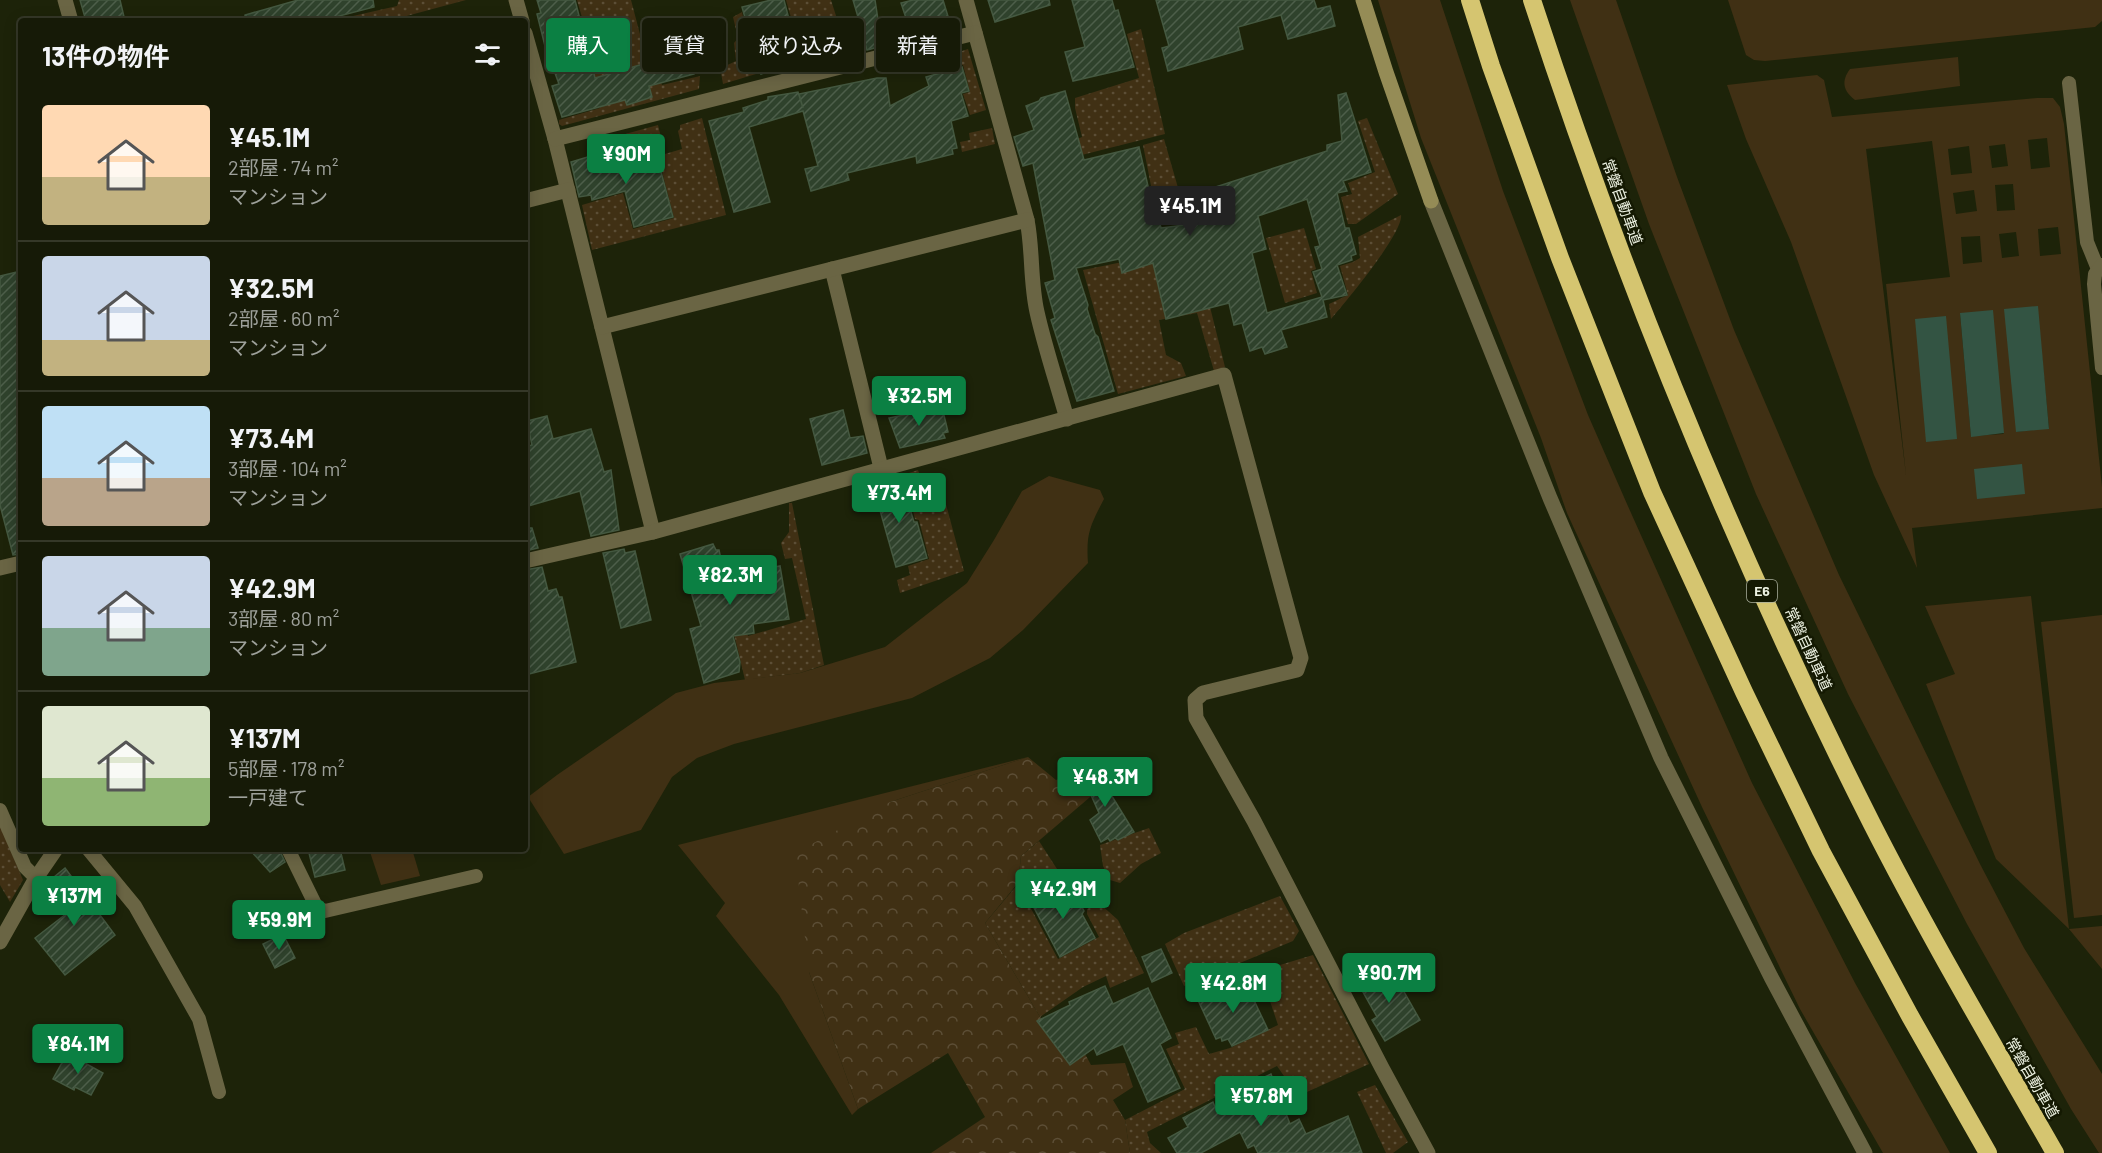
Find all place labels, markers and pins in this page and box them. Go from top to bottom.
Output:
pin: ¥90M [590,134,662,185]
pin: ¥45.1M [1141,186,1239,237]
pin: ¥32.5M [870,376,968,427]
pin: ¥73.4M [850,473,948,524]
pin: ¥82.3M [681,555,779,606]
pin: ¥48.3M [1056,757,1154,808]
pin: ¥42.9M [1014,869,1112,920]
pin: ¥137M [32,876,116,927]
pin: ¥59.9M [230,900,328,951]
pin: ¥90.7M [1340,953,1438,1004]
pin: ¥42.8M [1184,963,1282,1014]
pin: ¥84.1M [29,1024,127,1075]
pin: ¥57.8M [1212,1076,1310,1127]

